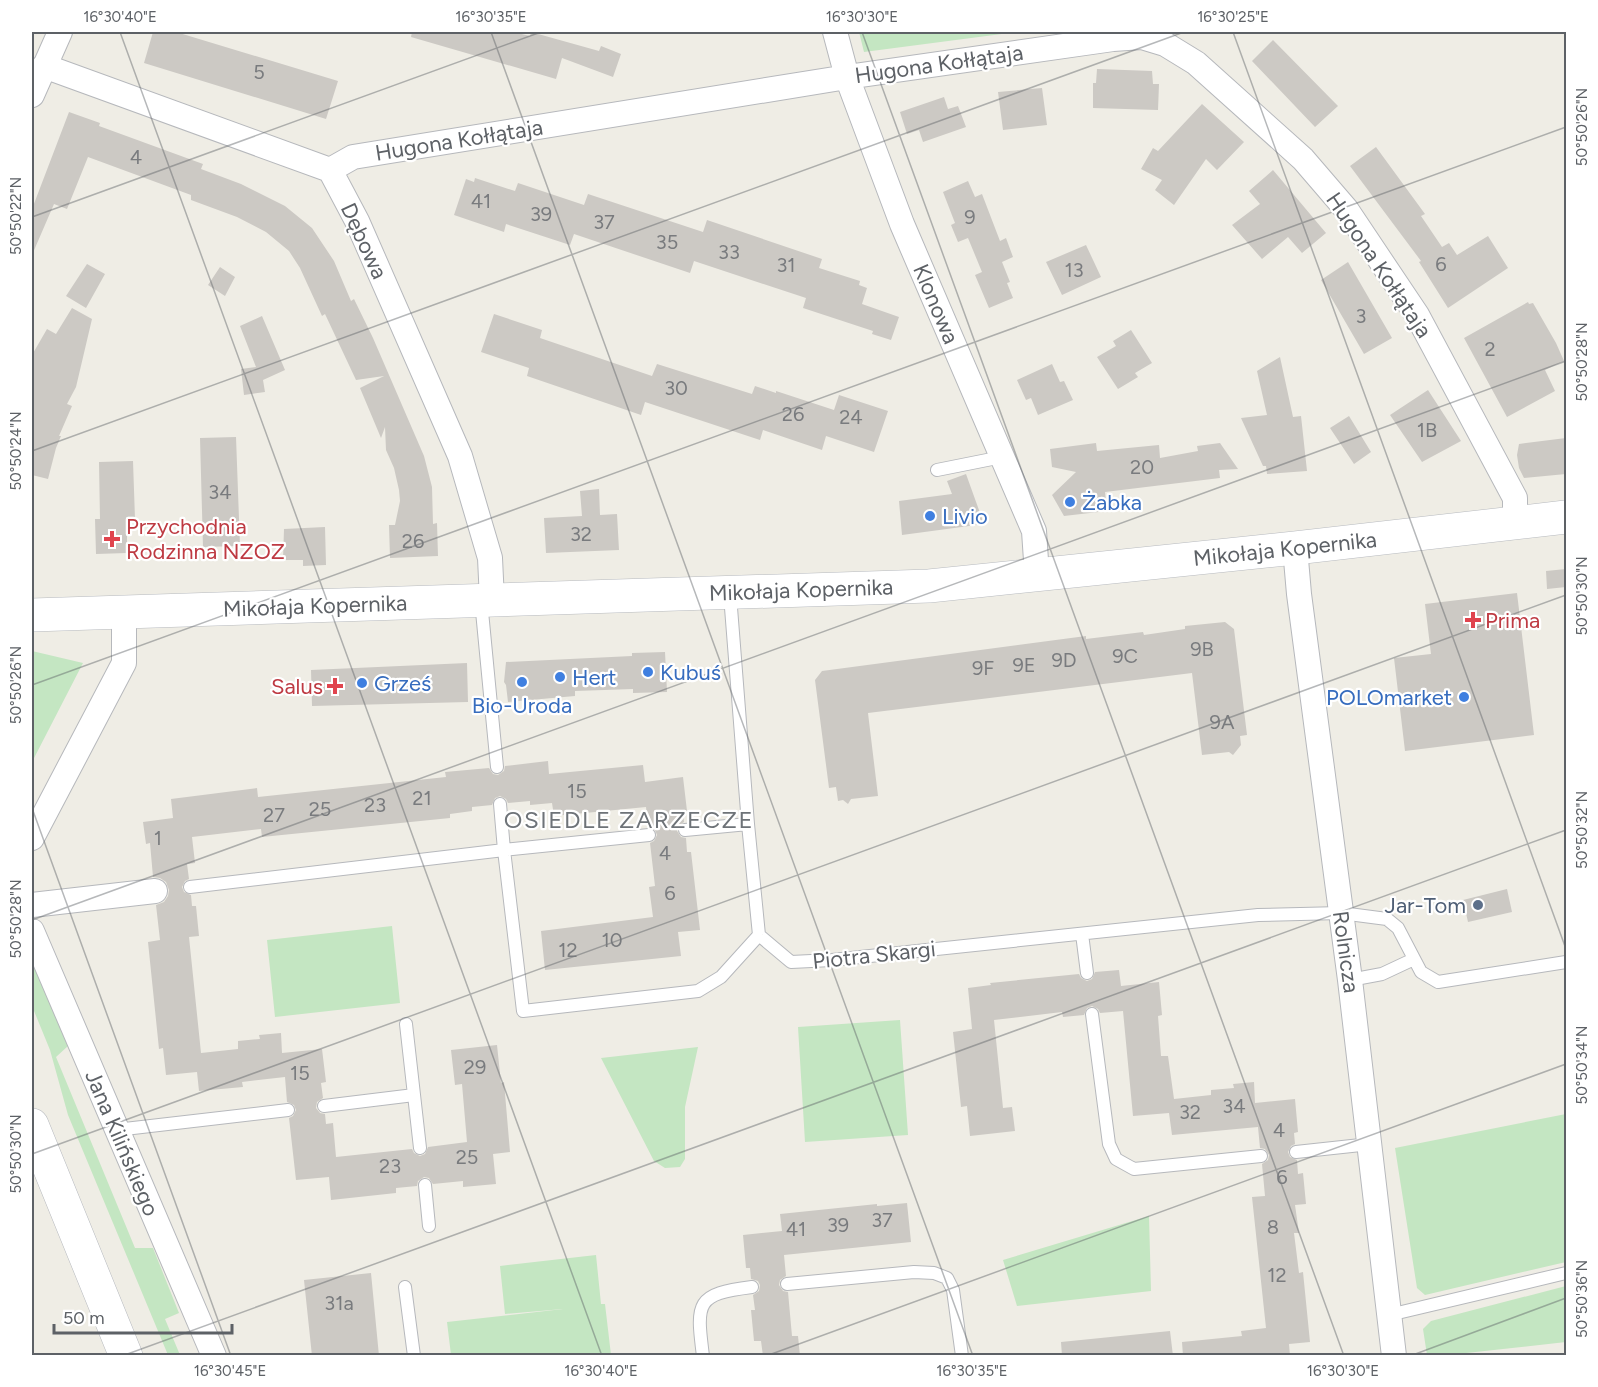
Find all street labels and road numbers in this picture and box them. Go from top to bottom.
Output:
street label: Hugona Kołłątaja [853,39,1025,89]
street label: Hugona Kołłątaja [373,113,545,167]
street label: Hugona Kołłątaja [1320,187,1438,343]
street label: Dębowa [335,199,393,283]
street label: Klonowa [907,260,965,348]
street label: Mikołaja Kopernika [1192,526,1378,572]
street label: Mikołaja Kopernika [708,573,894,607]
street label: Mikołaja Kopernika [222,589,408,623]
street label: Rolnicza [1327,909,1365,995]
street label: Piotra Skargi [811,935,937,975]
street label: Jana Kilińskiego [79,1066,165,1220]

